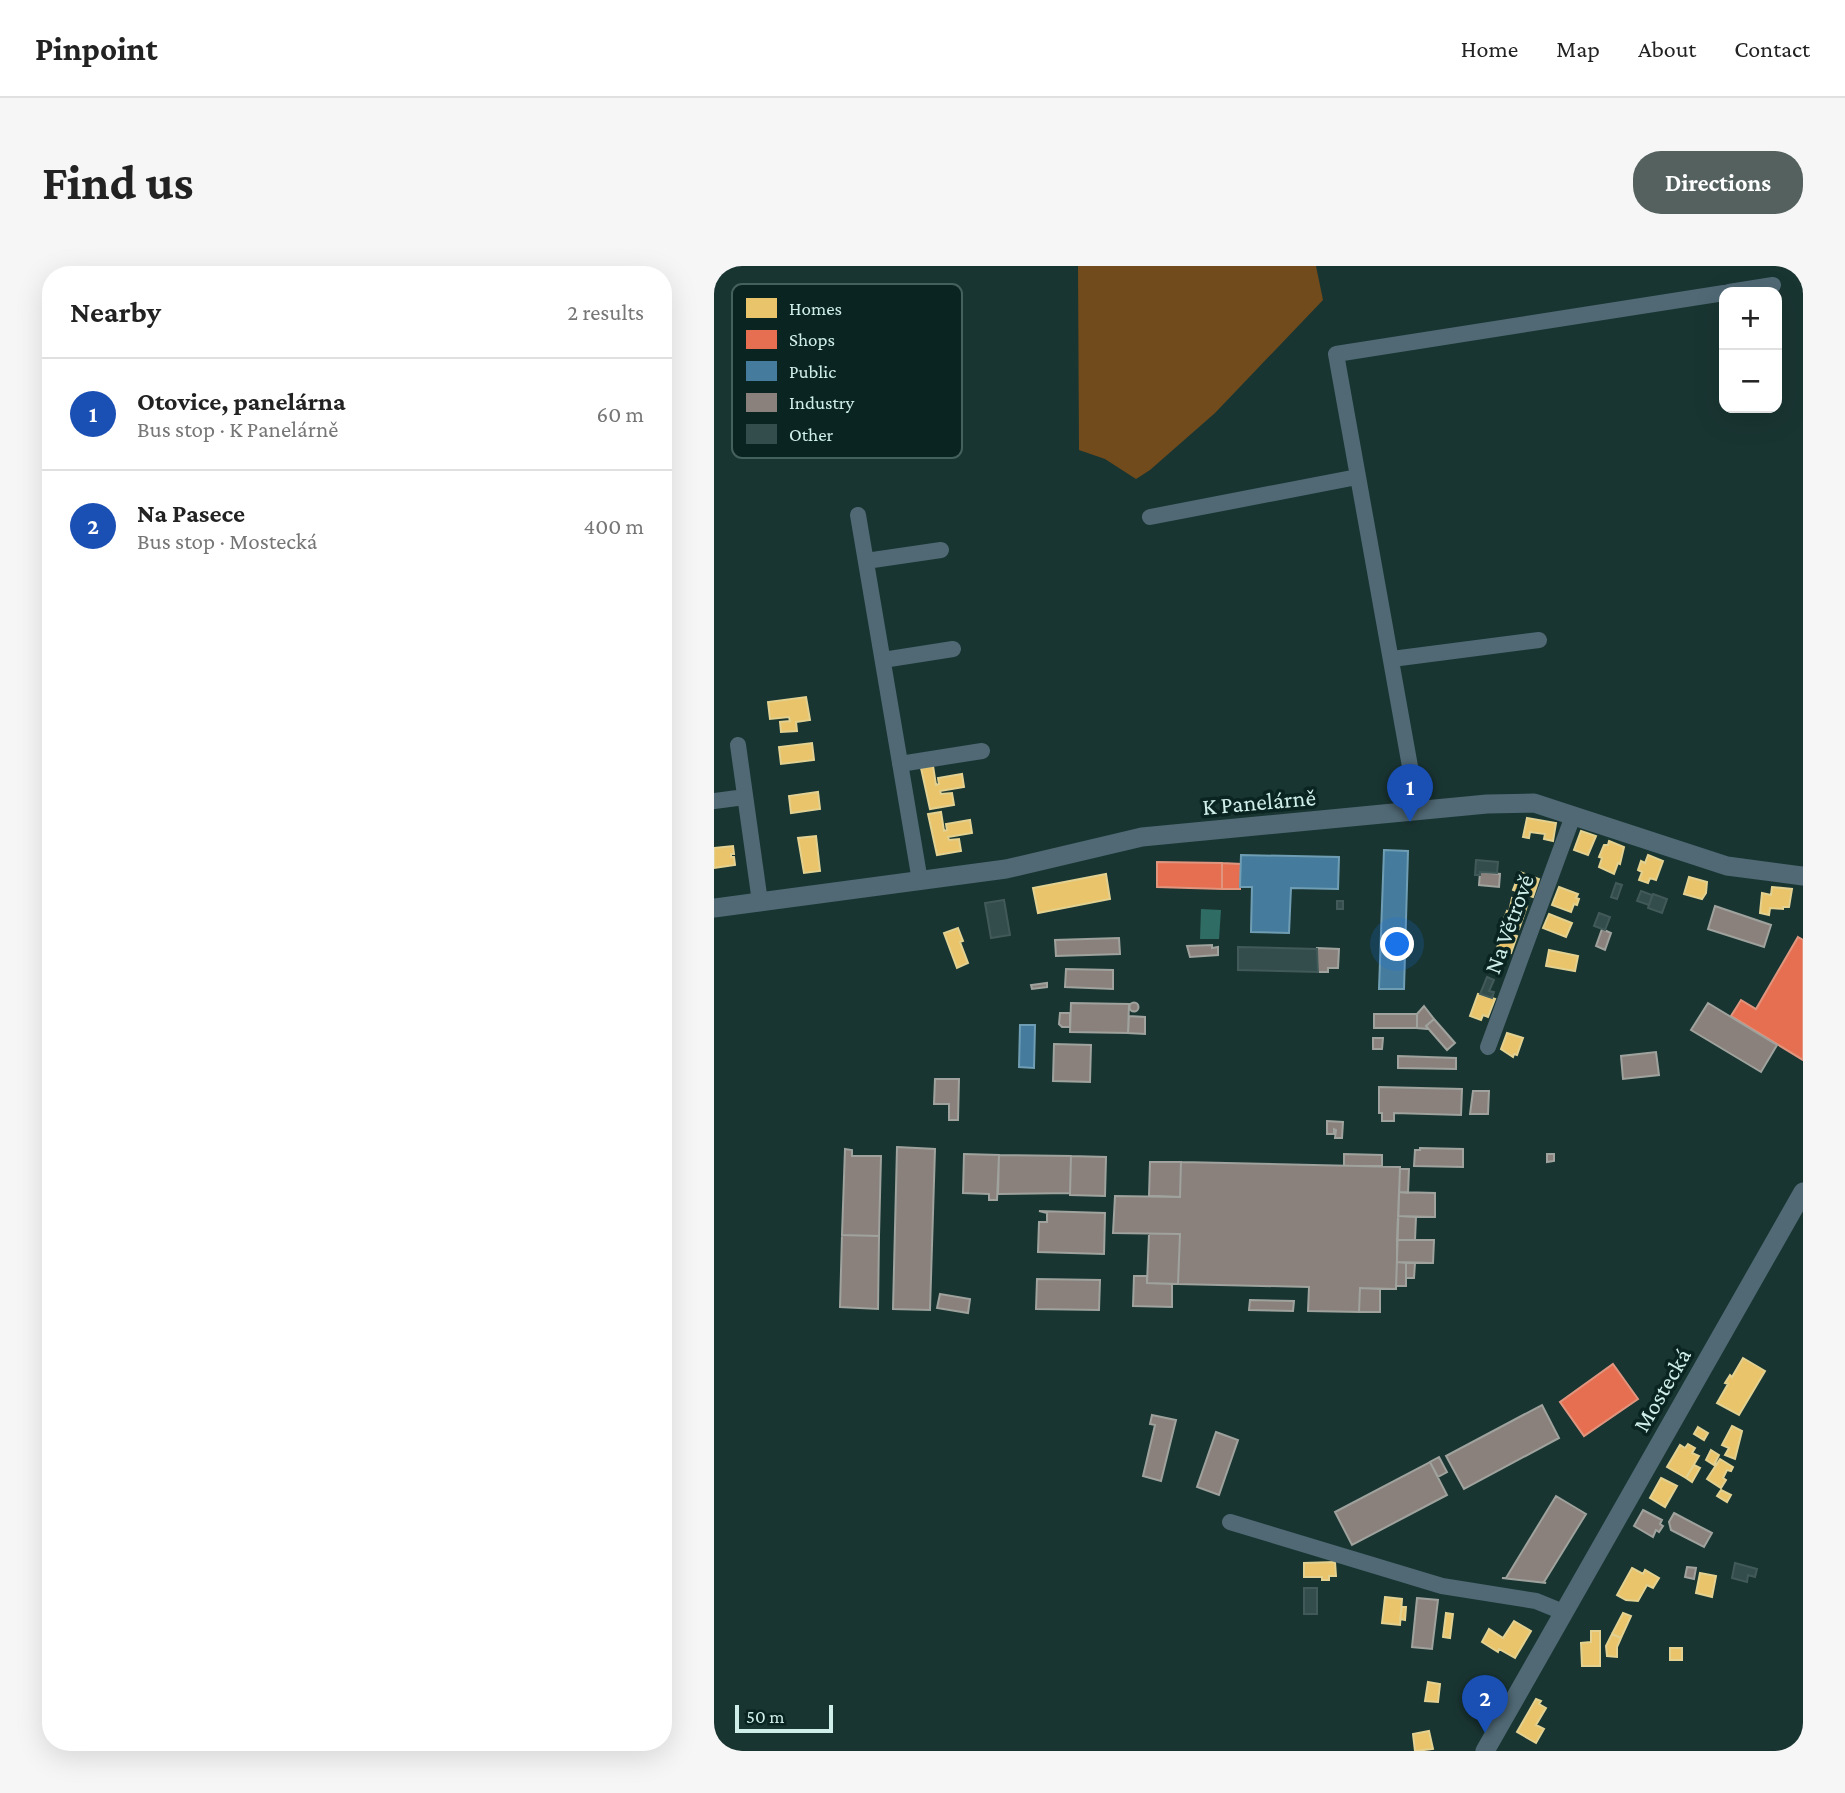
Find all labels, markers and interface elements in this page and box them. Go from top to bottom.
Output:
text: Pinpoint [35,30,158,67]
text: Home [1461,35,1518,62]
text: Map [1556,35,1600,62]
text: About [1638,35,1696,62]
text: Contact [1734,35,1810,62]
button: Directions [1633,151,1803,214]
text: Find us [42,155,194,210]
legend [732,284,962,458]
map controls [1719,287,1782,413]
button: + [1719,287,1782,350]
text: Nearby [70,295,161,328]
text: Homes [789,298,842,319]
text: 2 results [567,299,644,325]
text: Shops [789,329,835,350]
button: − [1719,350,1782,413]
text: Public [789,361,836,382]
text: Otovice, panelárna [137,387,346,416]
text: Industry [789,392,855,413]
text: 1 [89,401,97,427]
text: 60 m [597,401,644,427]
text: Bus stop · K Panelárně [137,416,338,442]
text: Other [789,424,834,445]
text: Na Pasece [137,499,245,528]
text: 2 [87,513,99,539]
text: 400 m [583,513,644,539]
text: Bus stop · Mostecká [137,528,317,554]
pin: 1 [1387,764,1433,822]
street label: K Panelárně [1201,783,1317,820]
street label: Na Větrově [1478,870,1539,977]
your location [1380,927,1414,961]
street label: Mostecká [1627,1343,1696,1436]
pin: 2 [1462,1675,1508,1733]
scale bar [735,1702,833,1734]
text: 50 m [746,1706,785,1727]

